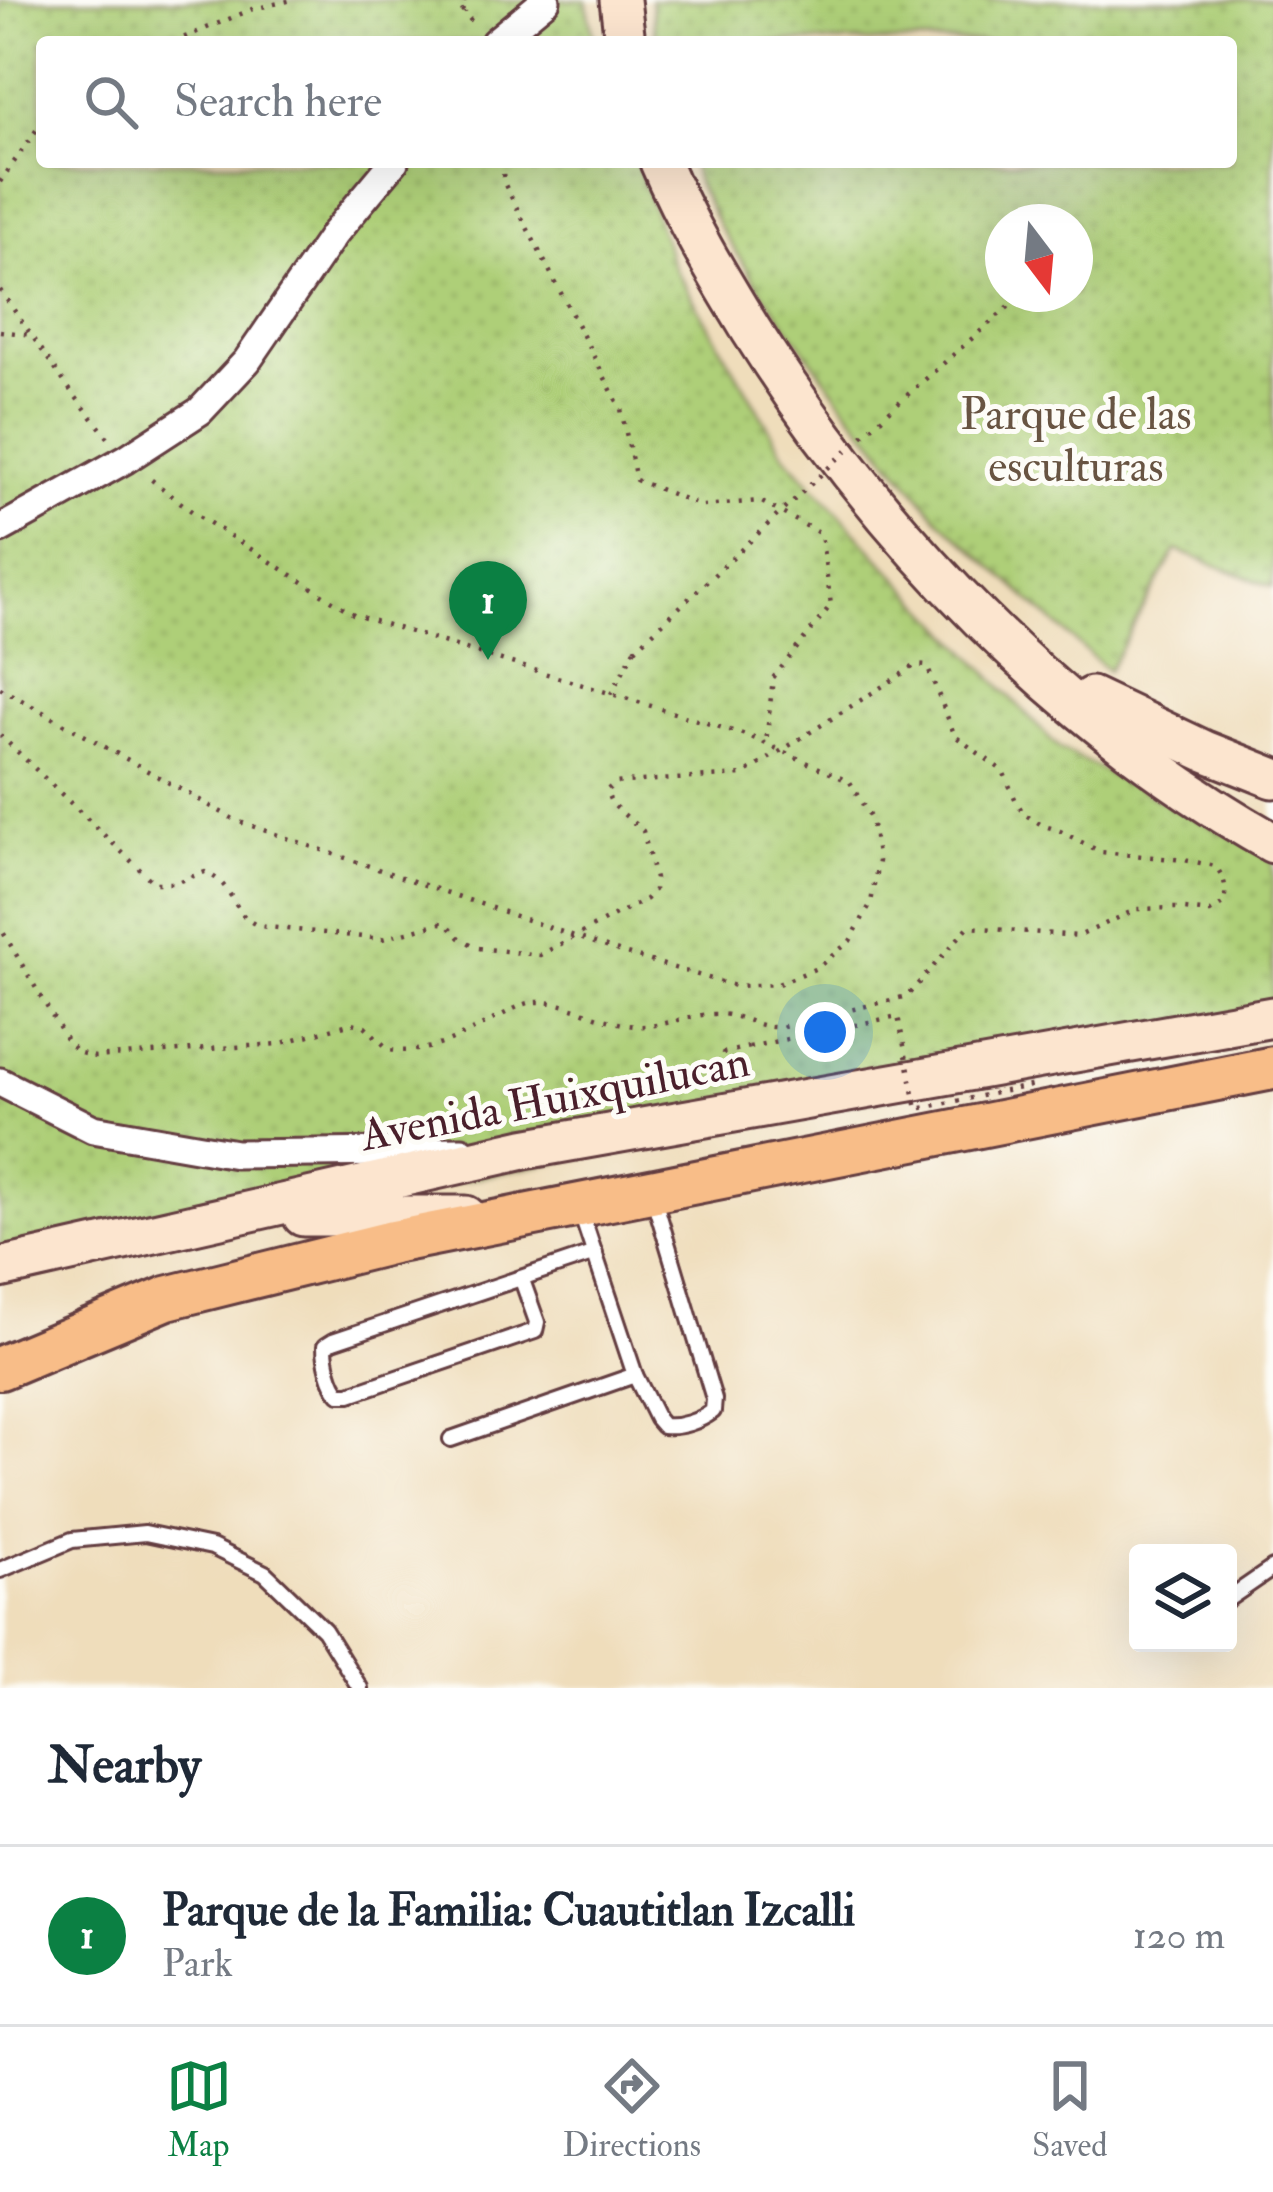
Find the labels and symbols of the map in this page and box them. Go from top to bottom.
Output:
north arrow [985,204,1093,312]
park label: Parque de las esculturas [960,387,1192,495]
pin: 1 [449,561,527,660]
your location [795,1002,855,1062]
street label: Avenida Huixquilucan [355,1034,754,1164]

